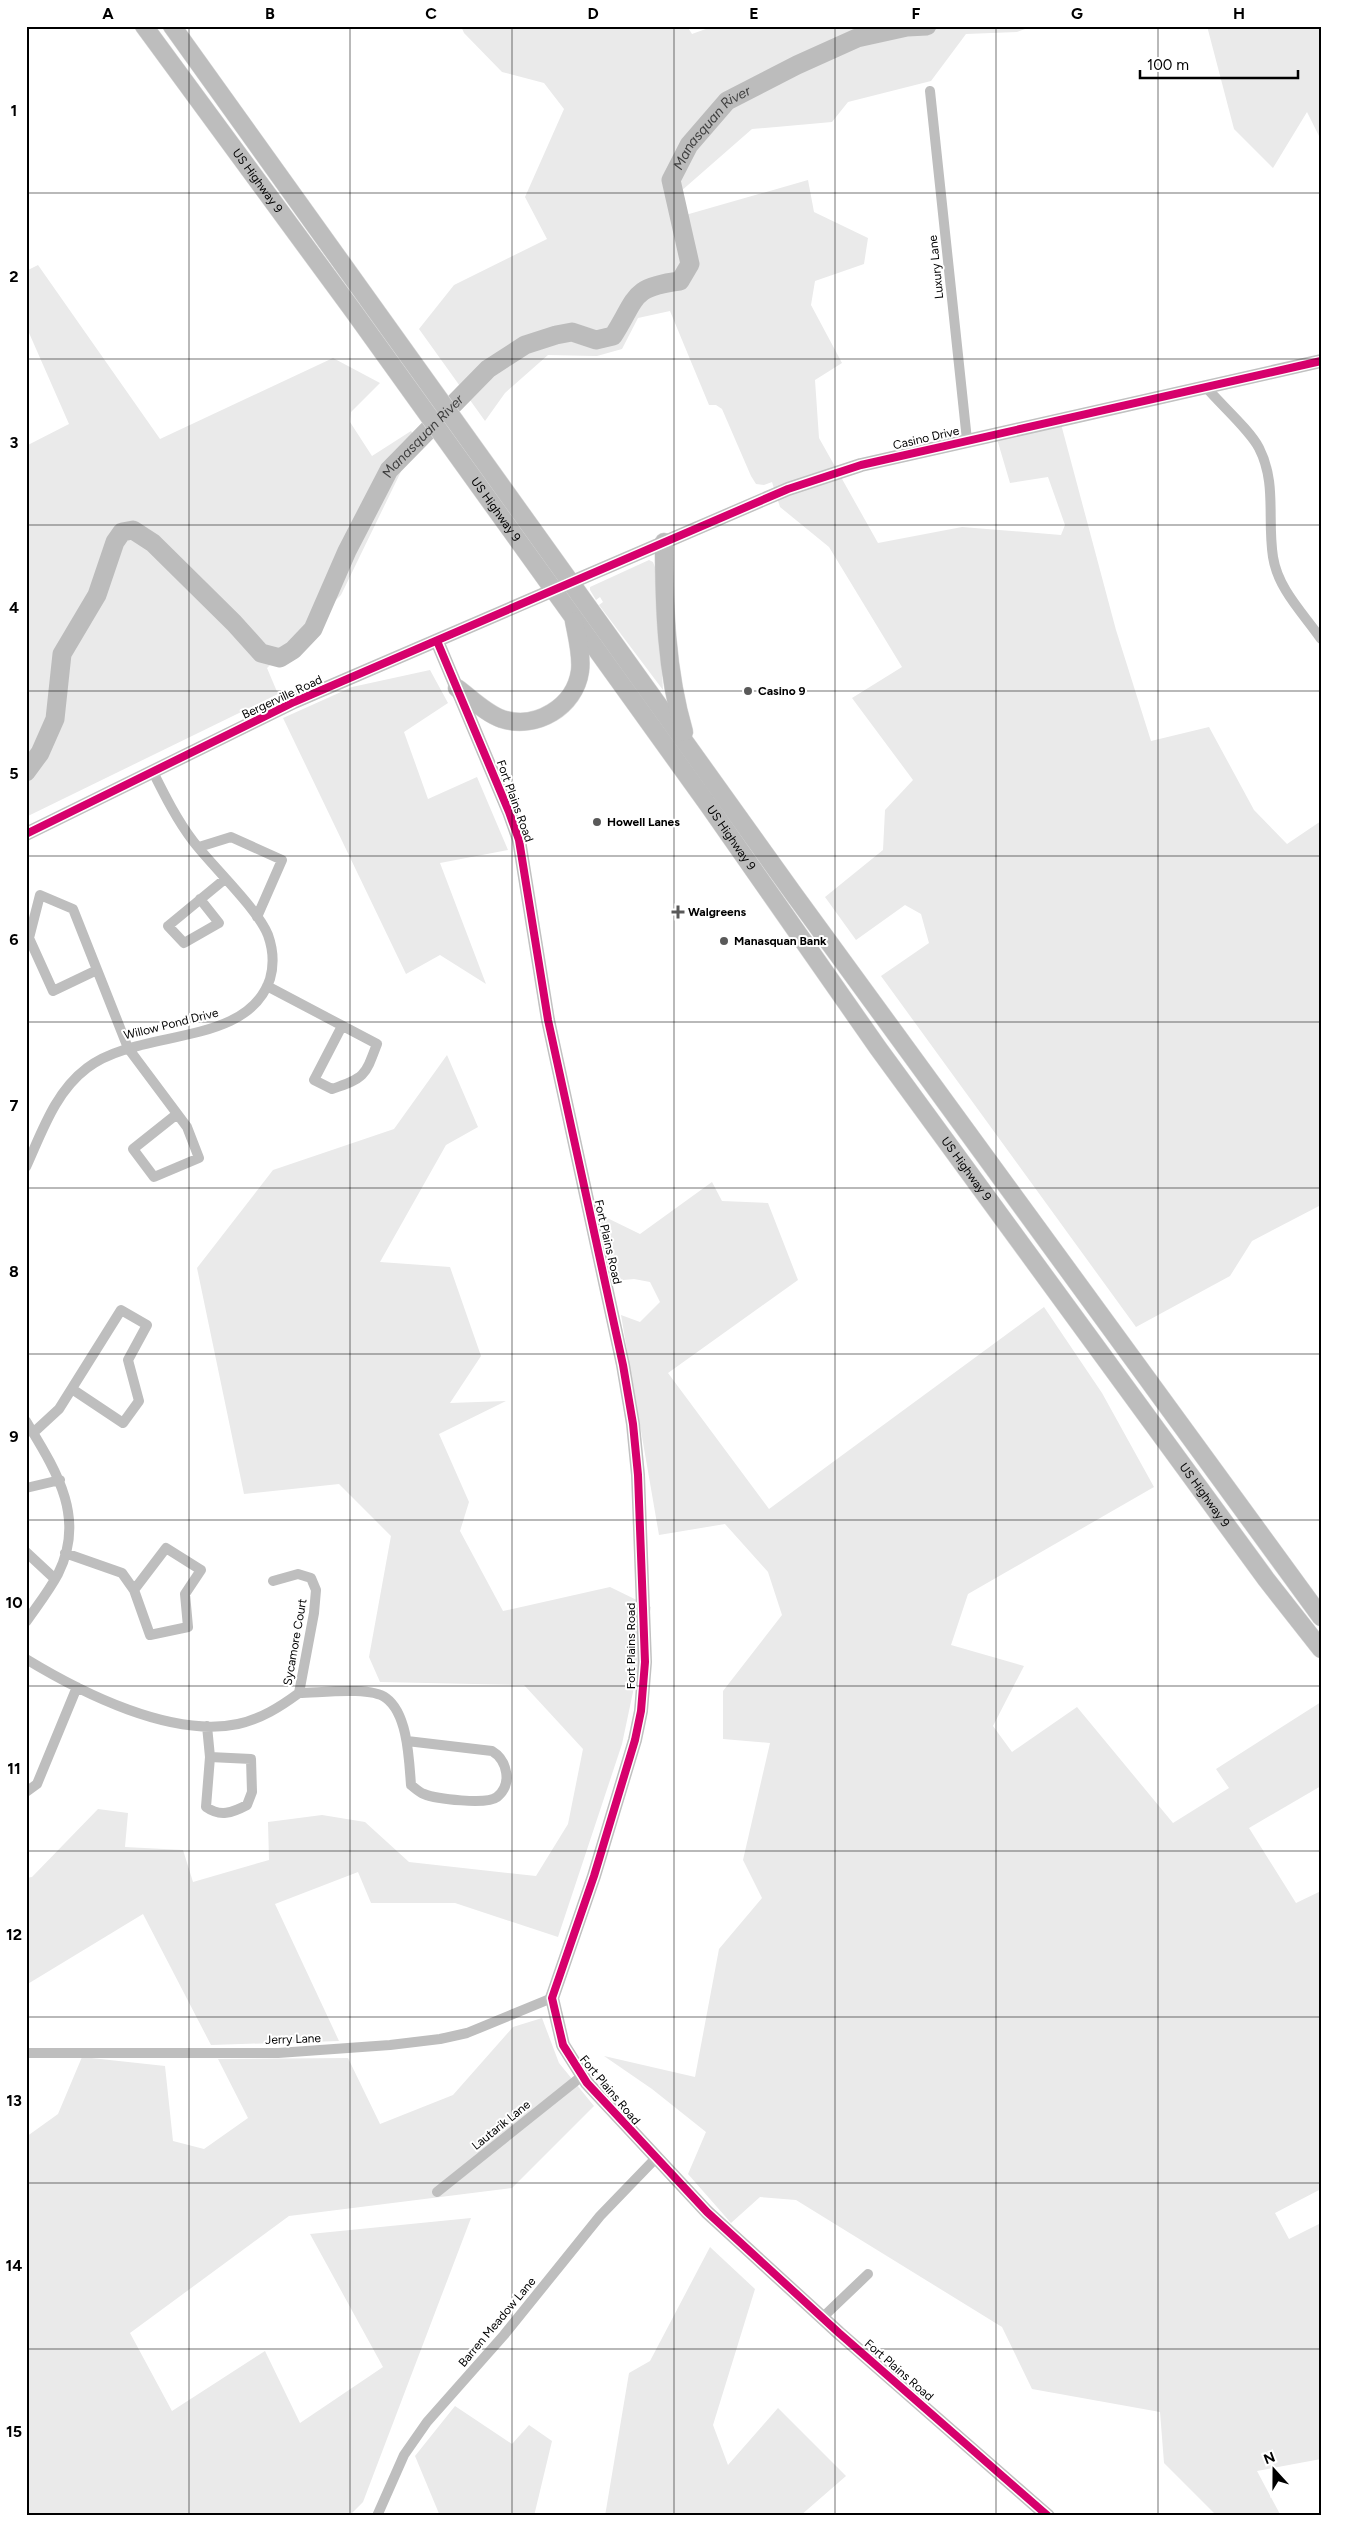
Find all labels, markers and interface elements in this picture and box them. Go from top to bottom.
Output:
text: A [102,4,114,23]
text: B [265,4,275,23]
text: C [425,4,437,23]
text: D [587,4,599,23]
text: E [749,4,759,23]
text: F [912,4,921,23]
text: G [1071,4,1083,23]
text: H [1233,4,1245,23]
scale bar [1140,48,1297,80]
text: 100 m [1147,56,1189,74]
water label: Manasquan River [670,82,755,173]
text: 1 [11,101,17,120]
street label: US Highway 9 [230,146,286,216]
street label: Luxury Lane [926,234,946,300]
text: 2 [9,267,19,286]
water label: Manasquan River [379,390,468,481]
street label: Casino Drive [892,423,961,452]
text: 3 [10,433,19,452]
street label: US Highway 9 [468,475,524,544]
text: 4 [9,598,19,617]
street label: Bergerville Road [240,672,324,722]
place label: Casino 9 [758,684,805,698]
marker: Casino 9 [742,685,754,697]
street label: Fort Plains Road [494,758,536,844]
text: 5 [9,764,19,783]
street label: US Highway 9 [704,803,759,873]
place label: Howell Lanes [607,815,680,829]
marker: Howell Lanes [591,816,603,828]
place label: Walgreens [688,905,747,919]
marker: Walgreens [672,906,684,918]
text: 6 [9,930,19,949]
place label: Manasquan Bank [734,934,827,948]
marker: Manasquan Bank [718,935,730,947]
street label: Willow Pond Drive [122,1005,220,1043]
text: 7 [10,1096,19,1115]
street label: US Highway 9 [938,1134,994,1204]
street label: Fort Plains Road [591,1198,625,1286]
text: 8 [9,1262,19,1281]
text: 9 [9,1427,19,1446]
street label: US Highway 9 [1177,1460,1233,1530]
text: 10 [5,1593,23,1612]
street label: Sycamore Court [280,1597,310,1686]
street label: Fort Plains Road [624,1603,638,1689]
text: 11 [7,1759,21,1778]
text: 12 [6,1925,22,1944]
street label: Jerry Lane [265,2031,322,2047]
street label: Fort Plains Road [577,2052,643,2128]
text: 13 [6,2091,22,2110]
street label: Lautarik Lane [469,2097,533,2153]
text: 14 [6,2256,22,2275]
street label: Barren Meadow Lane [456,2274,539,2370]
street label: Fort Plains Road [862,2336,936,2404]
text: 15 [6,2422,22,2441]
north arrow [1250,2444,1300,2494]
text: N [1261,2448,1278,2468]

